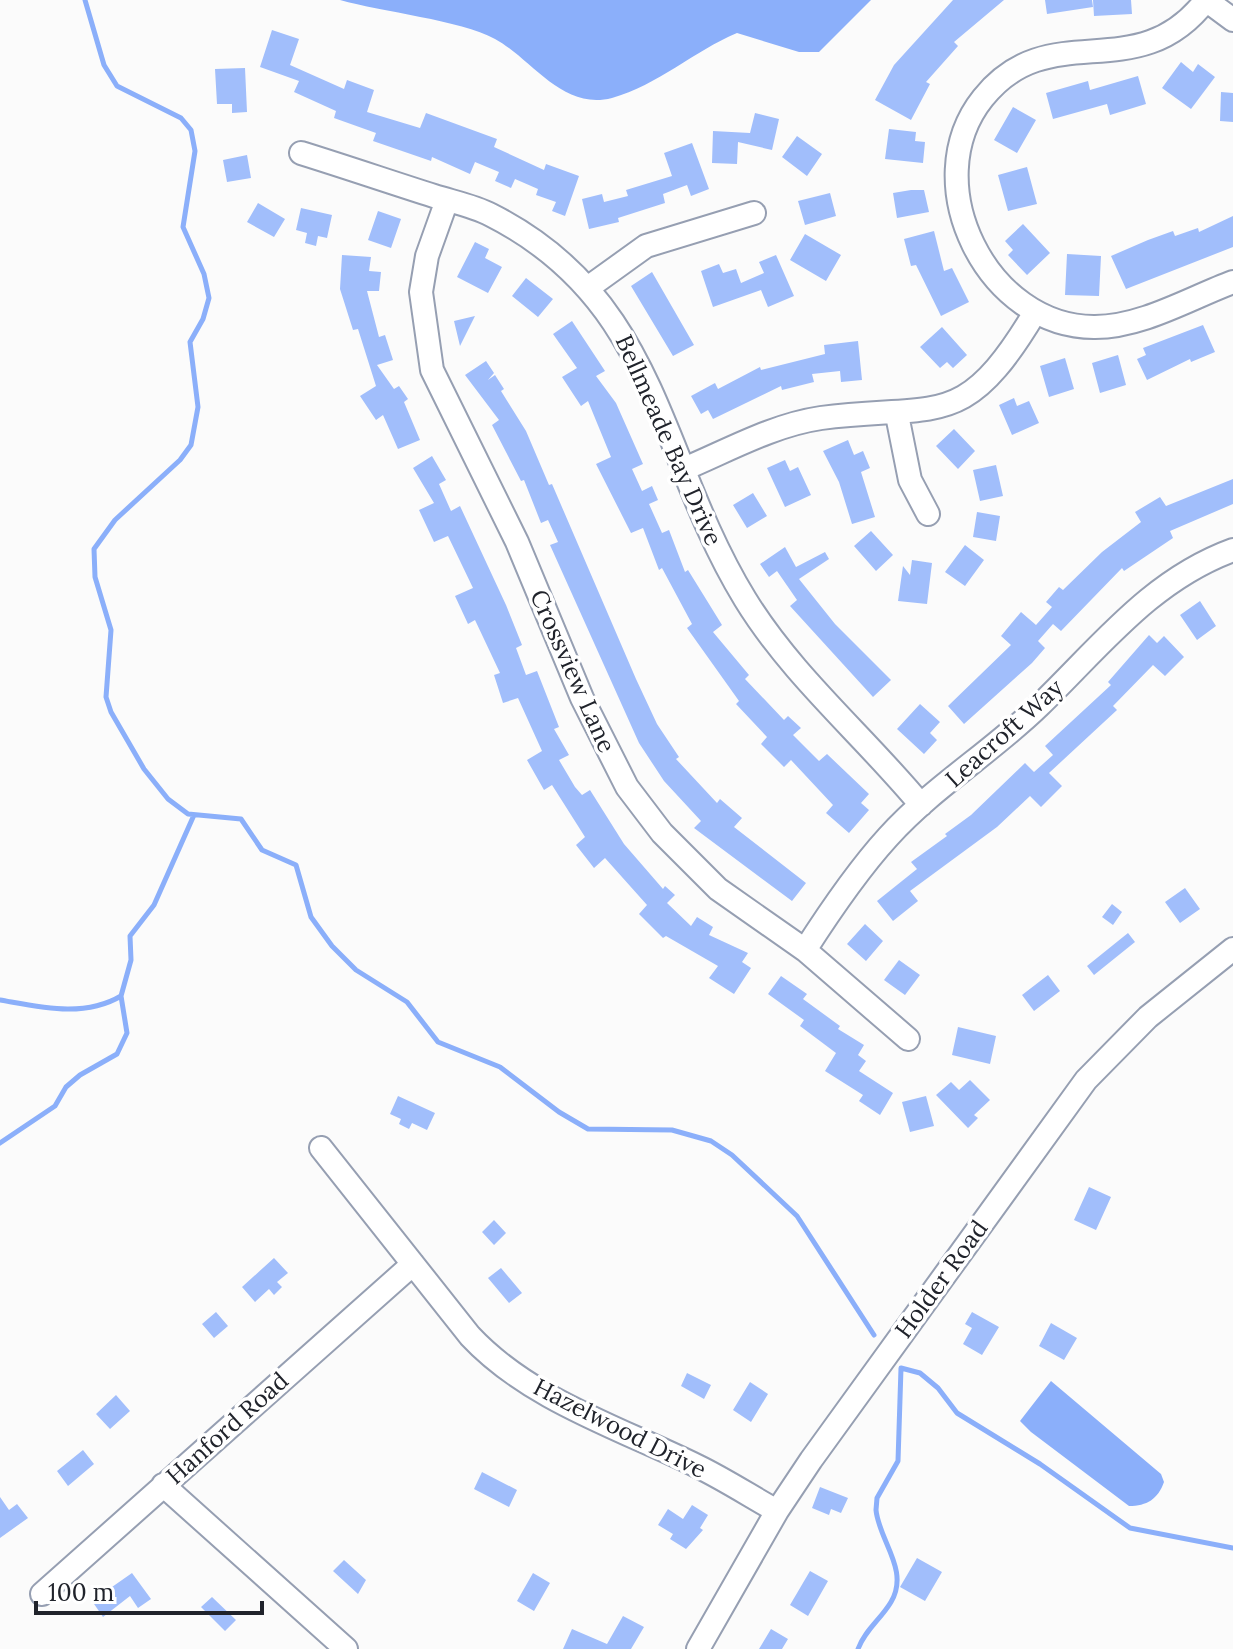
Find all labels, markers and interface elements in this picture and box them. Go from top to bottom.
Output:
street label: Bellmeade Bay Drive [609,330,729,550]
street label: Crossview Lane [523,585,623,757]
street label: Leacroft Way [939,672,1070,794]
street label: Holder Road [888,1214,994,1344]
street label: Hanford Road [159,1365,295,1491]
street label: Hazelwood Drive [528,1371,712,1485]
scale bar [36,1565,262,1615]
text: 100 m [48,1577,114,1608]

